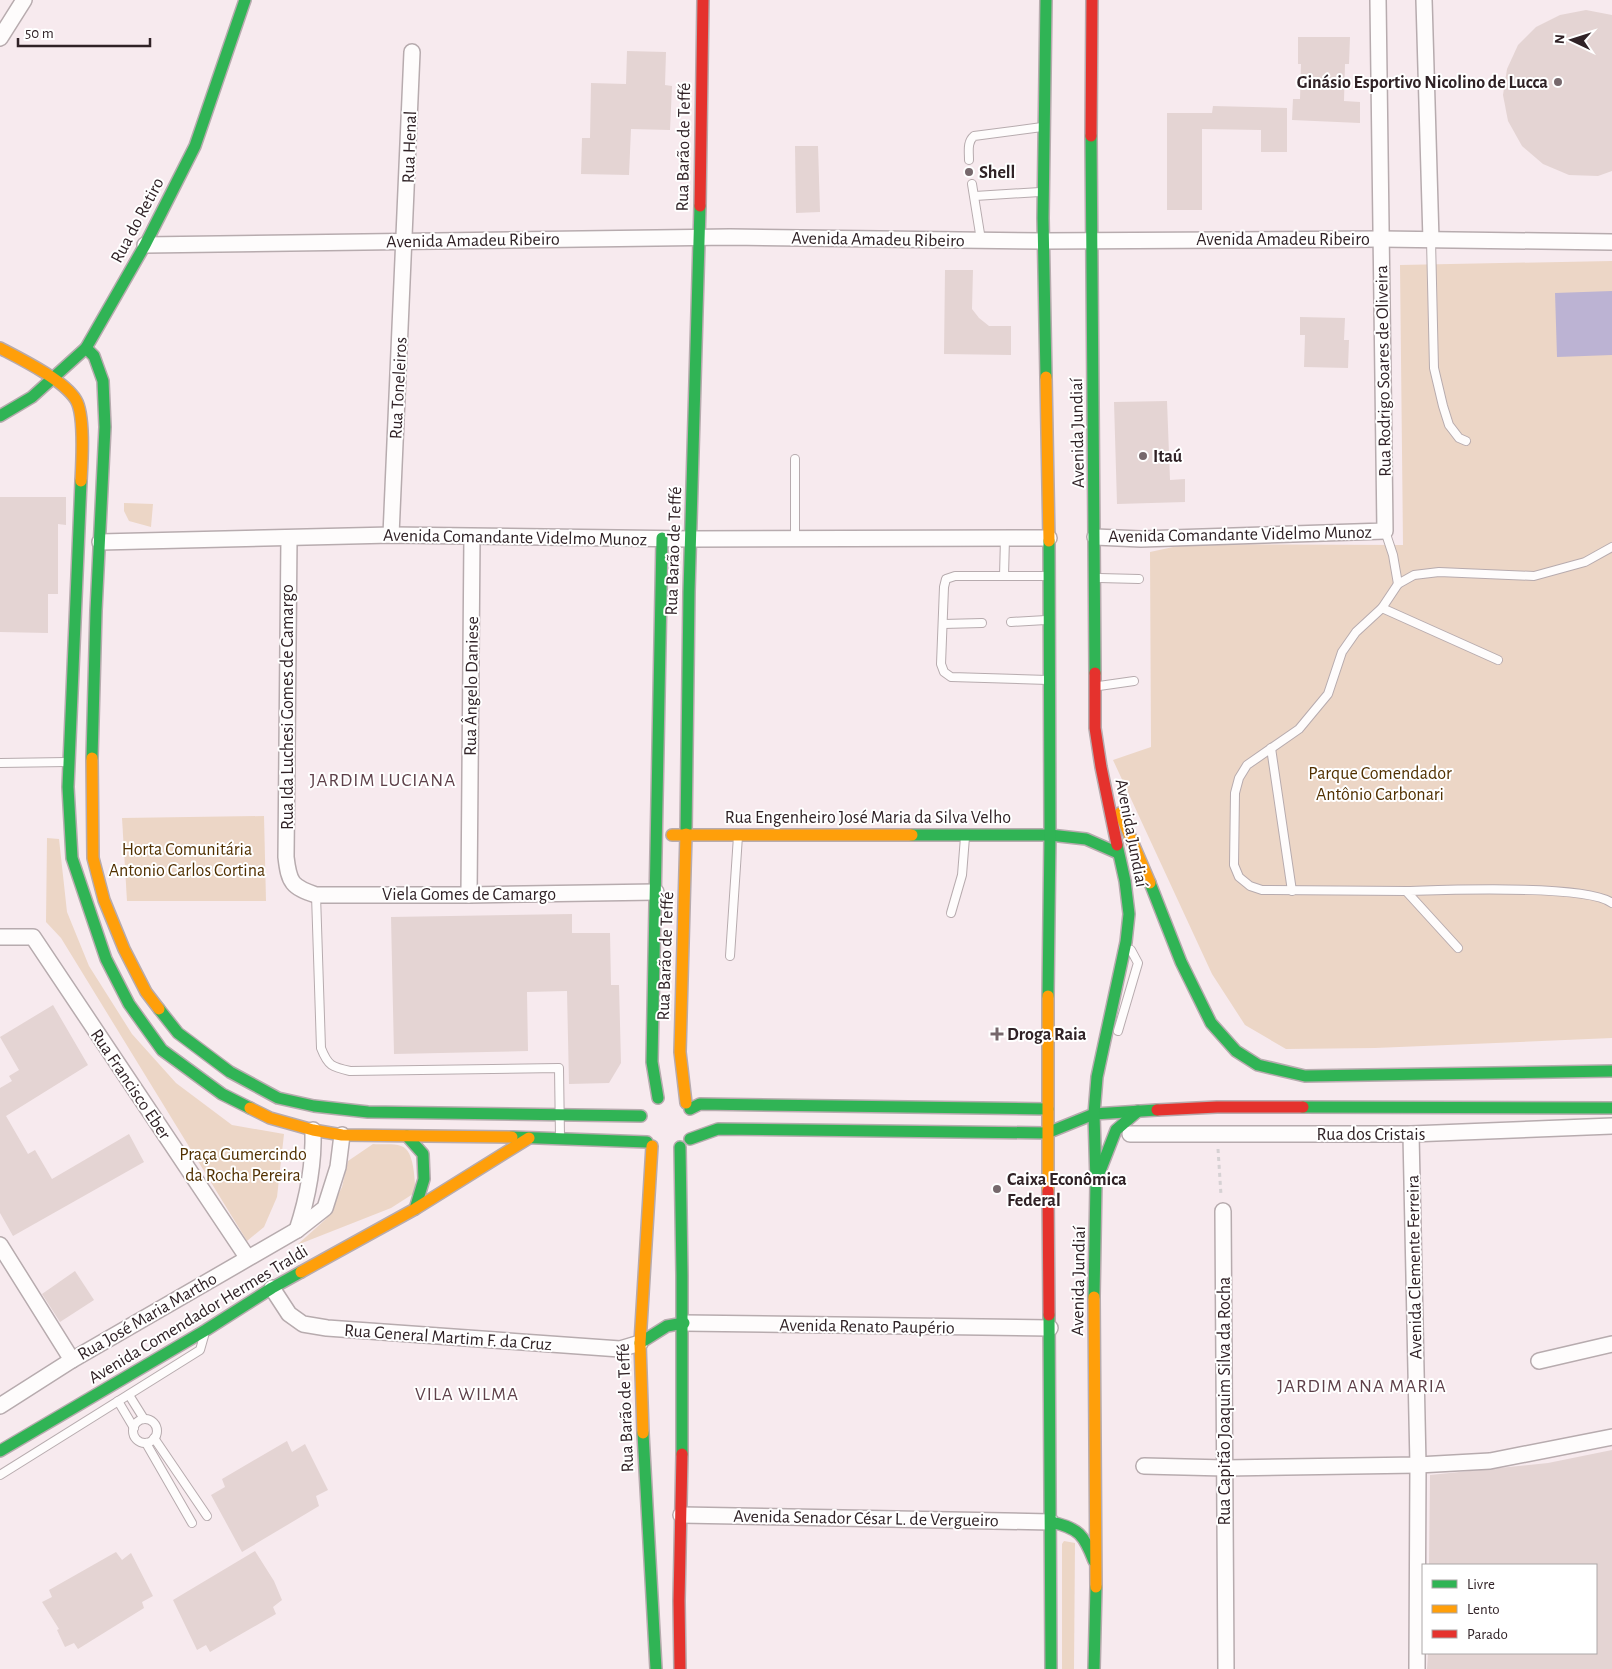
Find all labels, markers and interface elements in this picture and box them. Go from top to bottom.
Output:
scale bar [18,15,150,47]
north arrow [1547,15,1597,65]
text: 50 m [25,26,54,41]
text: N [1553,34,1567,45]
place label: Ginásio Esportivo Nicolino de Lucca [1297,74,1548,92]
marker: Ginásio Esportivo Nicolino de Lucca [1552,76,1564,88]
street label: Rua Barão de Teffé [674,82,694,212]
street label: Rua Henal [400,111,420,184]
place label: Shell [979,164,1015,182]
marker: Shell [963,166,975,178]
street label: Rua do Retiro [108,175,168,266]
street label: Avenida Amadeu Ribeiro [791,229,965,251]
street label: Avenida Amadeu Ribeiro [386,230,560,252]
street label: Avenida Amadeu Ribeiro [1196,231,1370,249]
street label: Rua Rodrigo Soares de Oliveira [1373,265,1395,477]
street label: Rua Toneleiros [387,336,411,440]
street label: Avenida Jundiaí [1068,377,1088,488]
place label: Itaú [1153,448,1183,466]
marker: Itaú [1137,450,1149,462]
street label: Rua Barão de Teffé [663,486,685,616]
street label: Avenida Comandante Videlmo Munoz [1108,524,1372,546]
street label: Avenida Comandante Videlmo Munoz [383,527,647,549]
street label: Rua Ida Luchesi Gomes de Camargo [279,584,297,830]
street label: Rua Ângelo Daniese [459,616,482,756]
park label: Parque Comendador Antônio Carbonari [1308,765,1452,804]
district label: JARDIM LUCIANA [310,771,456,790]
street label: Avenida Jundiaí [1112,777,1150,890]
street label: Rua Engenheiro José Maria da Silva Velho [725,809,1011,827]
park label: Horta Comunitária Antonio Carlos Cortina [109,841,265,880]
street label: Viela Gomes de Camargo [382,886,556,904]
street label: Rua Barão de Teffé [655,891,677,1021]
street label: Rua Francisco Eber [87,1026,174,1143]
place label: Droga Raia [1007,1026,1087,1044]
marker: Droga Raia [991,1028,1003,1040]
street label: Rua dos Cristais [1317,1126,1425,1144]
park label: Praça Gumercindo da Rocha Pereira [179,1146,307,1185]
place label: Caixa Econômica Federal [1007,1171,1127,1210]
street label: Avenida Clemente Ferreira [1404,1175,1426,1359]
marker: Caixa Econômica Federal [991,1183,1003,1195]
street label: Avenida Jundiaí [1069,1225,1089,1336]
street label: Avenida Comendador Hermes Traldi [86,1242,311,1388]
street label: Rua José Maria Martho [75,1270,220,1364]
street label: Rua Capitão Joaquim Silva da Rocha [1216,1277,1234,1525]
street label: Avenida Renato Paupério [779,1316,955,1338]
street label: Rua General Martim F. da Cruz [343,1322,552,1354]
street label: Rua Barão de Teffé [615,1343,637,1473]
district label: JARDIM ANA MARIA [1277,1377,1447,1396]
district label: VILA WILMA [415,1385,519,1404]
street label: Avenida Senador César L. de Vergueiro [733,1508,999,1530]
legend [1422,1564,1597,1654]
text: Livre [1467,1577,1495,1592]
text: Lento [1467,1602,1500,1617]
text: Parado [1467,1627,1508,1642]

